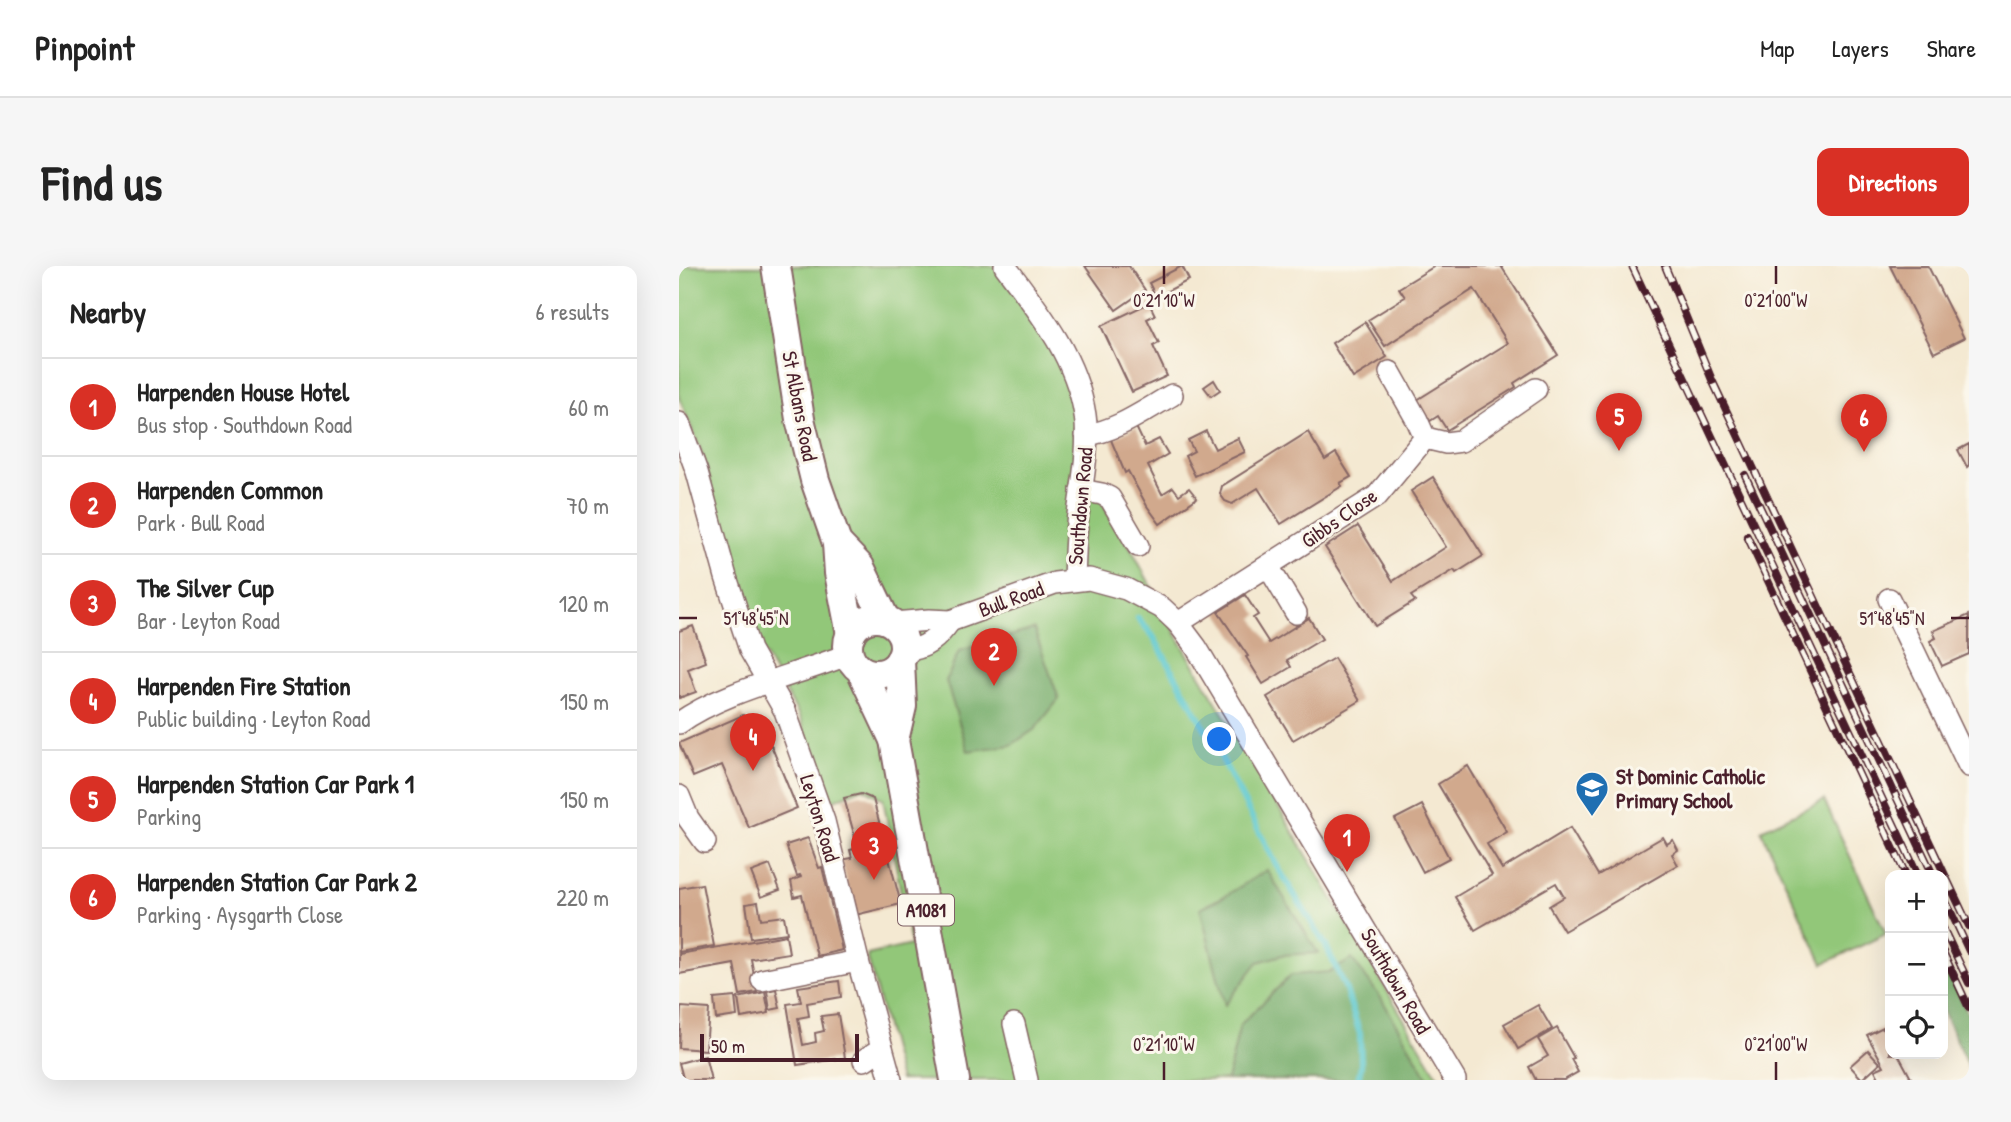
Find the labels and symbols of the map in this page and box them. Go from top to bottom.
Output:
text: 0°21'10"W [1133,288,1195,313]
text: 0°21'00"W [1745,288,1807,313]
street label: St Albans Road [775,349,825,463]
pin: 5 [1596,393,1642,451]
pin: 6 [1841,394,1887,452]
street label: Southdown Road [1060,446,1100,566]
street label: Gibbs Close [1295,481,1383,555]
street label: Bull Road [974,574,1048,624]
text: 51°48'45"N [723,606,789,631]
text: 51°48'45"N [1859,606,1925,631]
pin: 2 [971,628,1017,686]
pin: 4 [730,713,776,771]
your location [1202,722,1236,756]
place label: St Dominic Catholic Primary School [1616,762,1766,816]
school or university icon: St Dominic Catholic Primary School [1573,769,1611,818]
street label: Leyton Road [793,771,847,865]
pin: 1 [1324,814,1370,872]
pin: 3 [851,822,897,880]
road number: A1081 [898,894,954,926]
street label: Southdown Road [1354,923,1438,1039]
scale bar [700,1031,859,1063]
text: 0°21'10"W [1133,1032,1195,1057]
text: 0°21'00"W [1745,1032,1807,1057]

